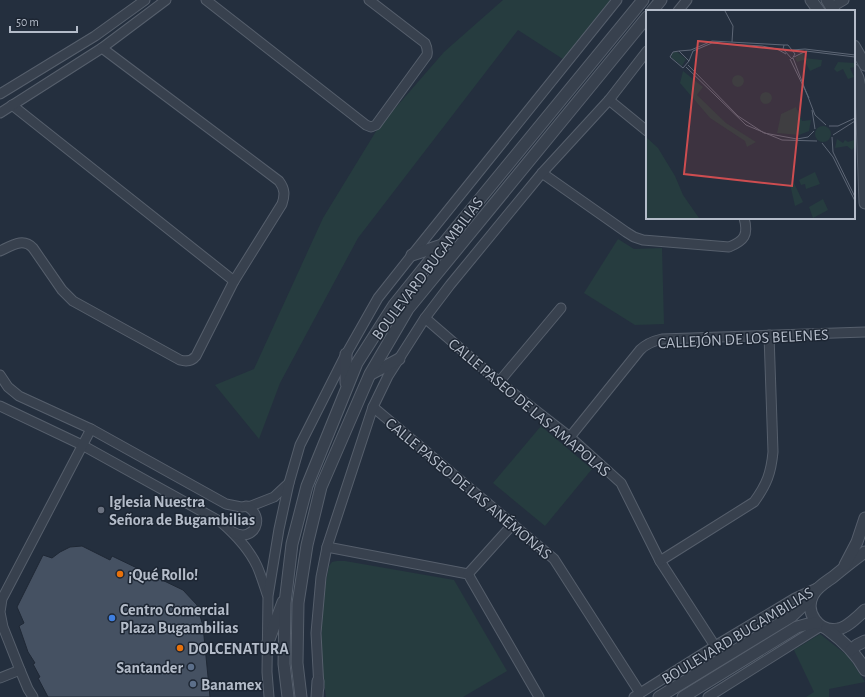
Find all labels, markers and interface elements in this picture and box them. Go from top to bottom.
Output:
scale bar [10,8,77,34]
inset map [646,10,855,219]
text: 50 m [16,16,39,28]
street label: BOULEVARD BUGAMBILIAS [369,194,486,343]
street label: CALLEJÓN DE LOS BELENES [657,325,829,351]
street label: CALLE PASEO DE LAS AMAPOLAS [445,336,613,480]
street label: CALLE PASEO DE LAS ANÉMONAS [382,413,556,563]
place label: Iglesia Nuestra Señora de Bugambilias [109,494,255,528]
marker: Iglesia Nuestra Señora de Bugambilias [96,505,106,515]
place label: ¡Qué Rollo! [128,567,198,584]
marker: ¡Qué Rollo! [115,569,125,579]
street label: BOULEVARD BUGAMBILIAS [659,584,816,687]
place label: Centro Comercial Plaza Bugambilias [120,602,238,636]
marker: Centro Comercial Plaza Bugambilias [107,613,117,623]
place label: DOLCENATURA [188,641,289,657]
marker: DOLCENATURA [175,643,185,653]
place label: Santander [116,660,183,676]
marker: Santander [186,662,196,672]
place label: Banamex [201,677,262,693]
marker: Banamex [188,679,198,689]

